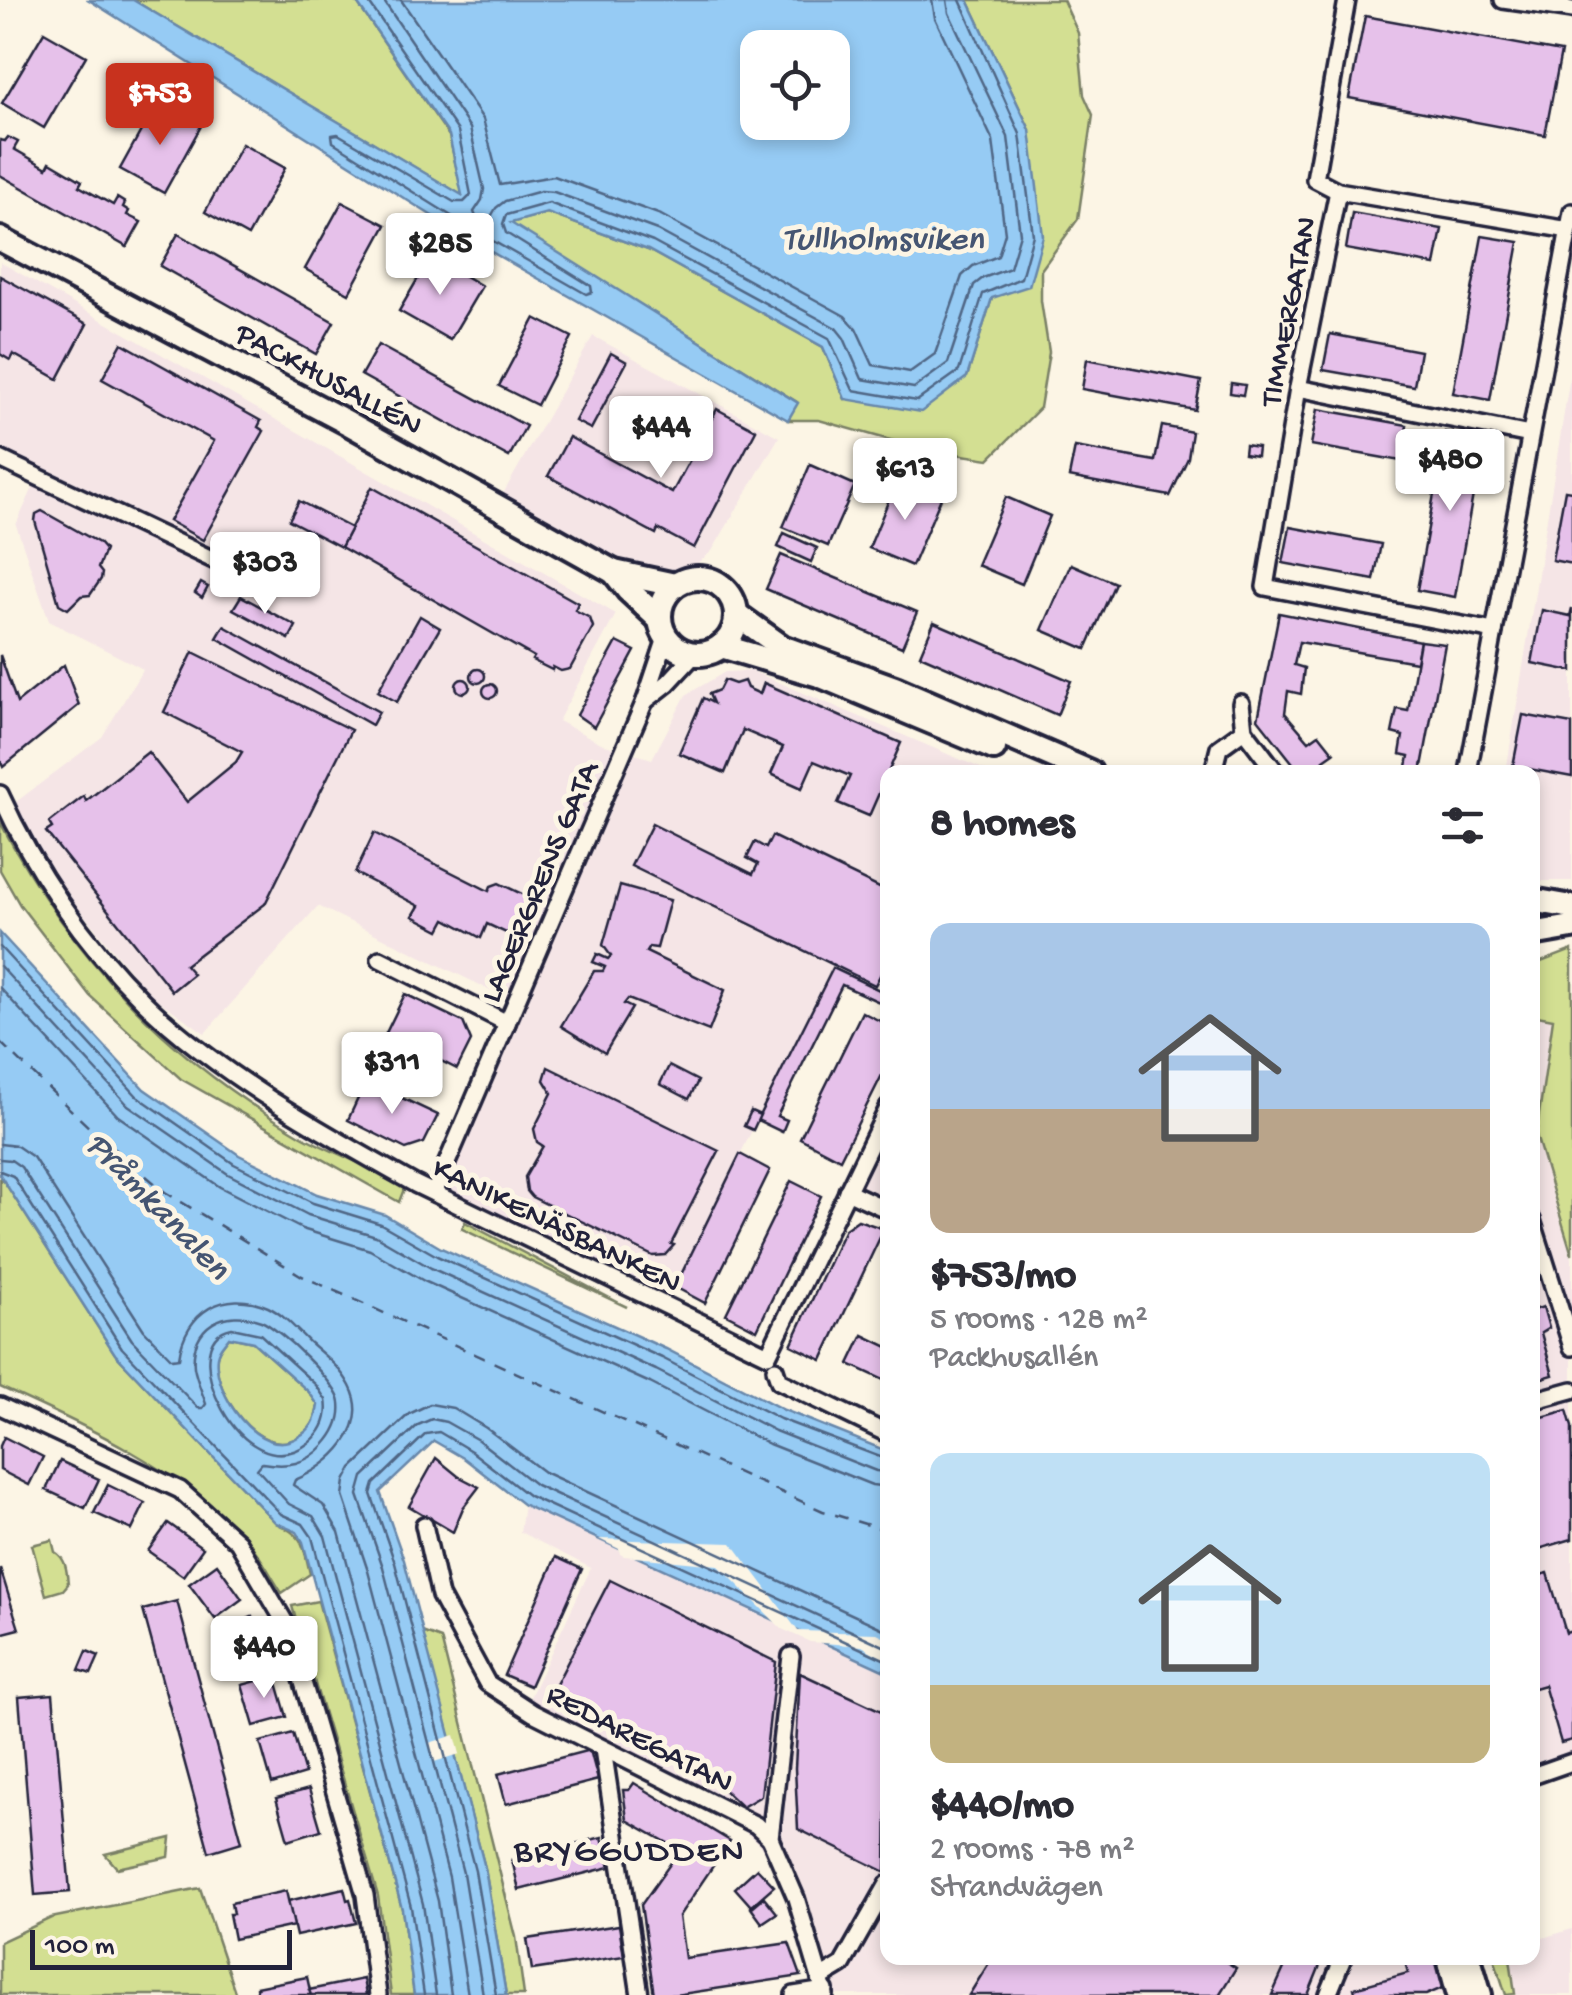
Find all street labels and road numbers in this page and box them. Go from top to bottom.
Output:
street label: TIMMERGATAN [1254,214,1328,412]
street label: PACKHUSALLÉN [227,316,428,447]
street label: LAGERGRENS GATA [474,755,610,1009]
street label: KANIKENÄSBANKEN [425,1151,686,1304]
street label: REDAREGATAN [539,1677,738,1804]

